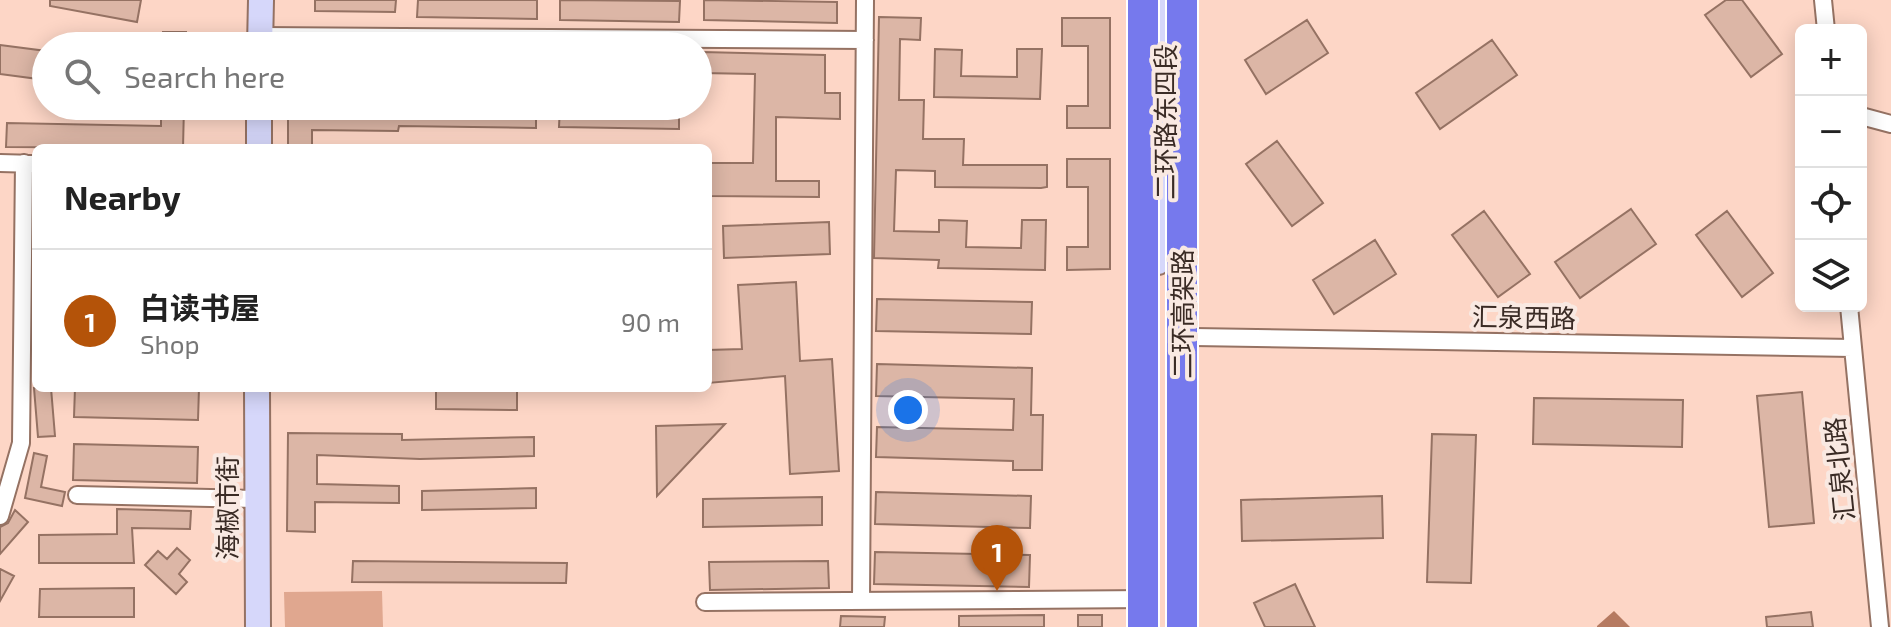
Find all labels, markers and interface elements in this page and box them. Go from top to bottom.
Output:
map controls [1795,24,1867,312]
button: + [1795,24,1867,96]
search box [32,32,712,120]
street label: 二环路东四段 [1149,44,1180,200]
icon: search [60,54,104,98]
text: Search here [124,58,285,94]
button: − [1795,96,1867,168]
button: locate [1795,168,1867,240]
text: Nearby [64,176,181,217]
button: layers [1795,240,1867,312]
street label: 二环高架路 [1166,249,1197,379]
text: 白读书屋 [140,289,260,325]
street label: 汇泉西路 [1472,300,1576,333]
text: 1 [84,306,96,337]
text: 90 m [621,306,680,337]
text: Shop [140,328,200,359]
your location [888,390,928,430]
street label: 汇泉北路 [1818,416,1859,522]
street label: 海椒市街 [211,456,242,560]
pin: 1 [971,525,1023,591]

